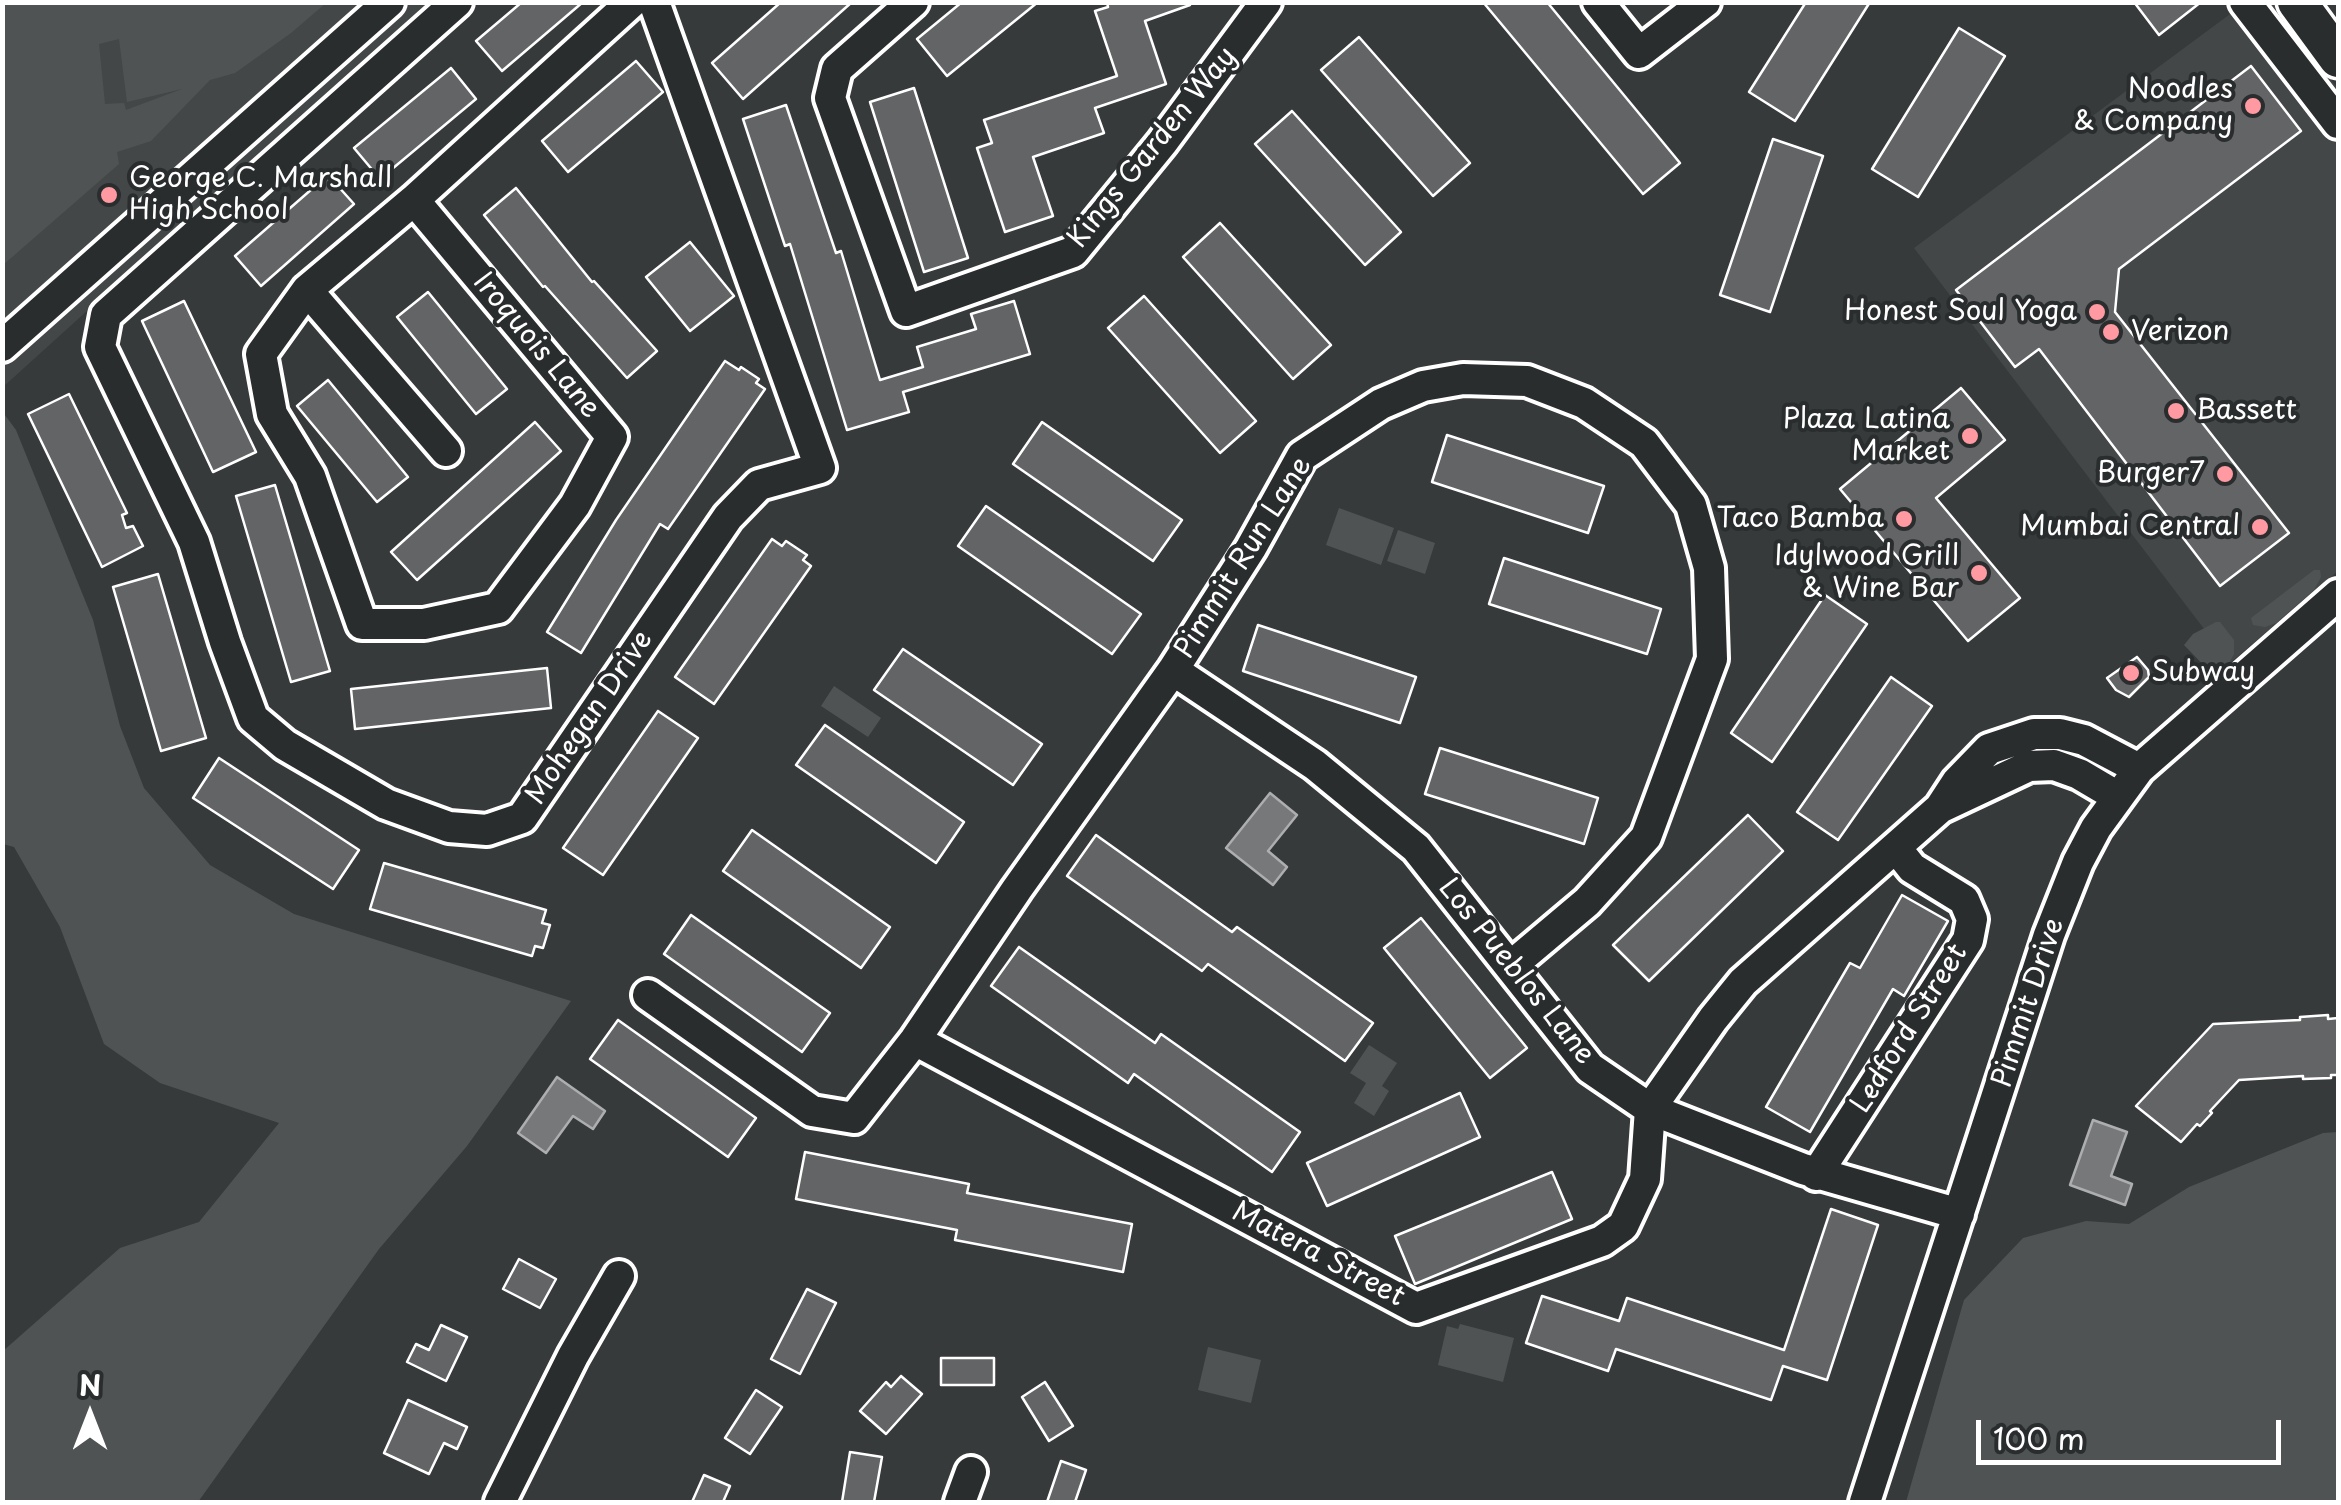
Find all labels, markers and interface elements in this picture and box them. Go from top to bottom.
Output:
street label: Kings Garden Way [1062,41,1244,255]
place label: Noodles & Company [2073,73,2233,139]
marker: Noodles & Company [2242,95,2264,117]
place label: George C. Marshall High School [129,162,392,228]
marker: George C. Marshall High School [98,184,120,206]
street label: Iroquois Lane [465,266,607,426]
place label: Honest Soul Yoga [1844,295,2077,329]
marker: Honest Soul Yoga [2086,301,2108,323]
place label: Verizon [2131,315,2229,349]
marker: Verizon [2100,321,2122,343]
place label: Bassett [2196,394,2297,428]
marker: Bassett [2165,400,2187,422]
place label: Plaza Latina Market [1783,403,1950,469]
marker: Plaza Latina Market [1959,425,1981,447]
street label: Pimmit Run Lane [1168,451,1320,665]
place label: Burger7 [2097,457,2205,491]
marker: Burger7 [2214,463,2236,485]
place label: Taco Bamba [1717,502,1884,536]
marker: Taco Bamba [1893,508,1915,530]
place label: Mumbai Central [2020,510,2240,544]
marker: Mumbai Central [2249,516,2271,538]
place label: Idylwood Grill & Wine Bar [1774,540,1959,606]
marker: Idylwood Grill & Wine Bar [1968,562,1990,584]
street label: Mohegan Drive [519,625,661,811]
place label: Subway [2151,656,2255,690]
marker: Subway [2120,662,2142,684]
street label: Los Pueblos Lane [1431,872,1601,1072]
street label: Pimmit Drive [1986,914,2072,1092]
street label: Ledford Street [1845,938,1975,1120]
street label: Matera Street [1226,1195,1410,1315]
text: N [79,1363,101,1406]
north arrow [40,1365,140,1465]
scale bar [1981,1400,2286,1462]
text: 100 m [1993,1415,2085,1460]

